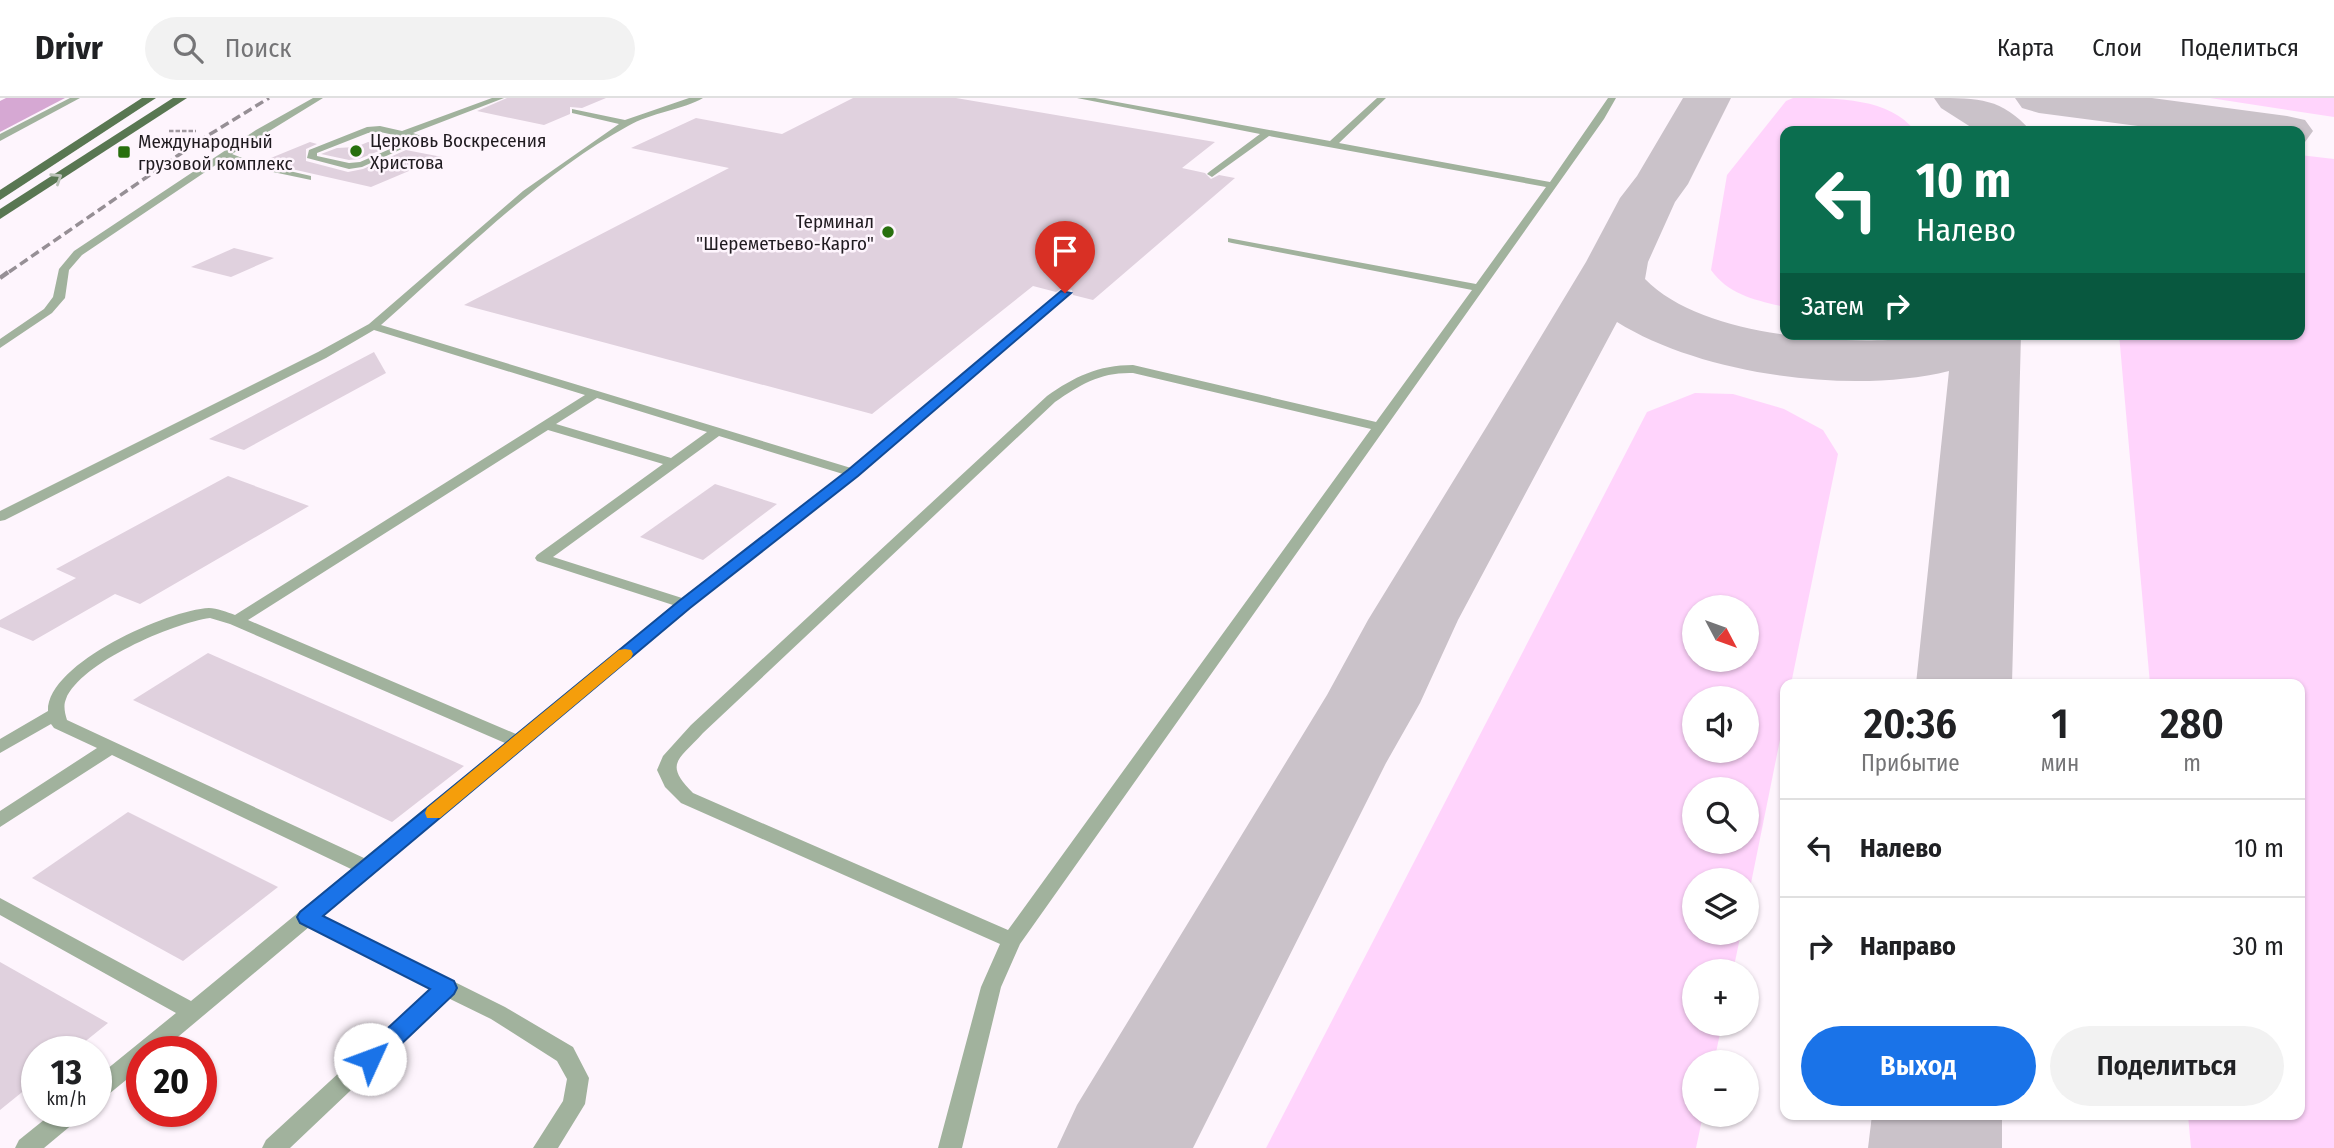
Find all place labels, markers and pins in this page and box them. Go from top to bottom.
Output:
place label: Церковь Воскресения Христова [370,129,546,174]
place label: Международный грузовой комплекс [138,130,293,175]
marker: Церковь Воскресения Христова [348,143,364,159]
marker: Международный грузовой комплекс [116,144,132,160]
place label: Терминал "Шереметьево-Карго" [696,210,874,255]
pin [1035,221,1095,293]
marker: Терминал "Шереметьево-Карго" [880,224,896,240]

